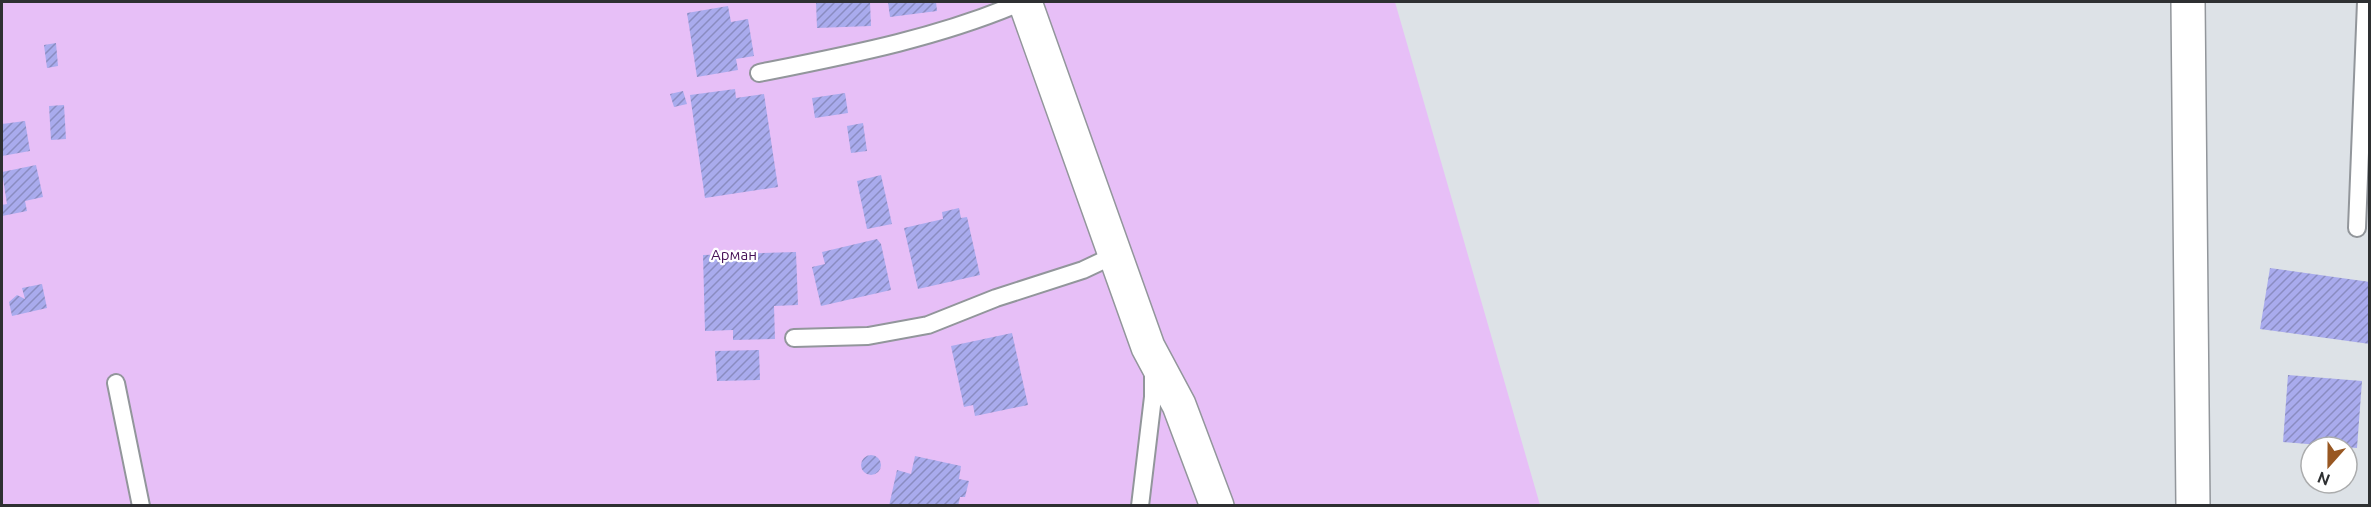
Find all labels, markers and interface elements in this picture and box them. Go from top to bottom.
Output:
park label: Арман [711,246,757,263]
north arrow [2299,435,2359,495]
text: N [2315,468,2332,490]

